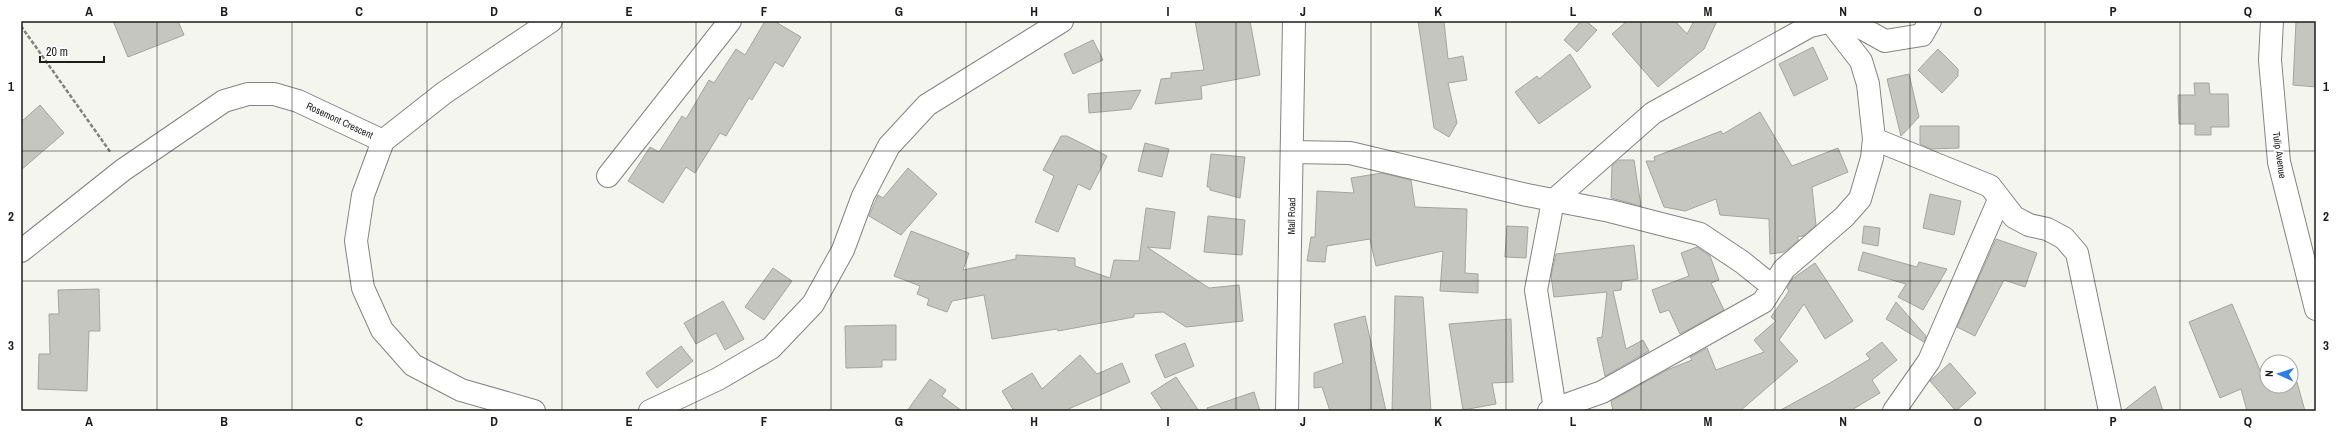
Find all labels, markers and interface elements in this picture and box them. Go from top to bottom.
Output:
text: A [85,3,93,20]
text: B [220,3,228,20]
text: C [355,3,363,20]
text: D [490,3,498,20]
text: E [625,3,633,20]
text: F [761,3,768,20]
text: G [895,3,903,20]
text: H [1030,3,1038,20]
text: I [1167,3,1170,20]
text: J [1300,3,1306,20]
text: K [1434,3,1442,20]
text: L [1570,3,1577,20]
text: M [1704,3,1713,20]
text: N [1839,3,1847,20]
text: O [1974,3,1982,20]
text: P [2109,3,2117,20]
text: Q [2244,3,2252,20]
scale bar [40,38,104,64]
text: 20 m [46,44,68,60]
text: 1 [8,78,14,95]
text: 1 [2323,78,2329,95]
street label: Rosemont Crescent [304,99,376,142]
street label: Tulip Avenue [2270,131,2289,180]
street label: Mall Road [1285,197,1298,235]
text: 2 [8,208,14,225]
text: 2 [2323,208,2329,225]
text: 3 [8,337,14,354]
text: 3 [2323,337,2329,354]
north arrow [2259,354,2299,394]
text: N [2262,370,2276,377]
text: A [85,413,93,430]
text: B [220,413,228,430]
text: C [355,413,363,430]
text: D [490,413,498,430]
text: E [625,413,633,430]
text: F [761,413,768,430]
text: G [895,413,903,430]
text: H [1030,413,1038,430]
text: I [1167,413,1170,430]
text: J [1300,413,1306,430]
text: K [1434,413,1442,430]
text: L [1570,413,1577,430]
text: M [1704,413,1713,430]
text: N [1839,413,1847,430]
text: O [1974,413,1982,430]
text: P [2109,413,2117,430]
text: Q [2244,413,2252,430]

